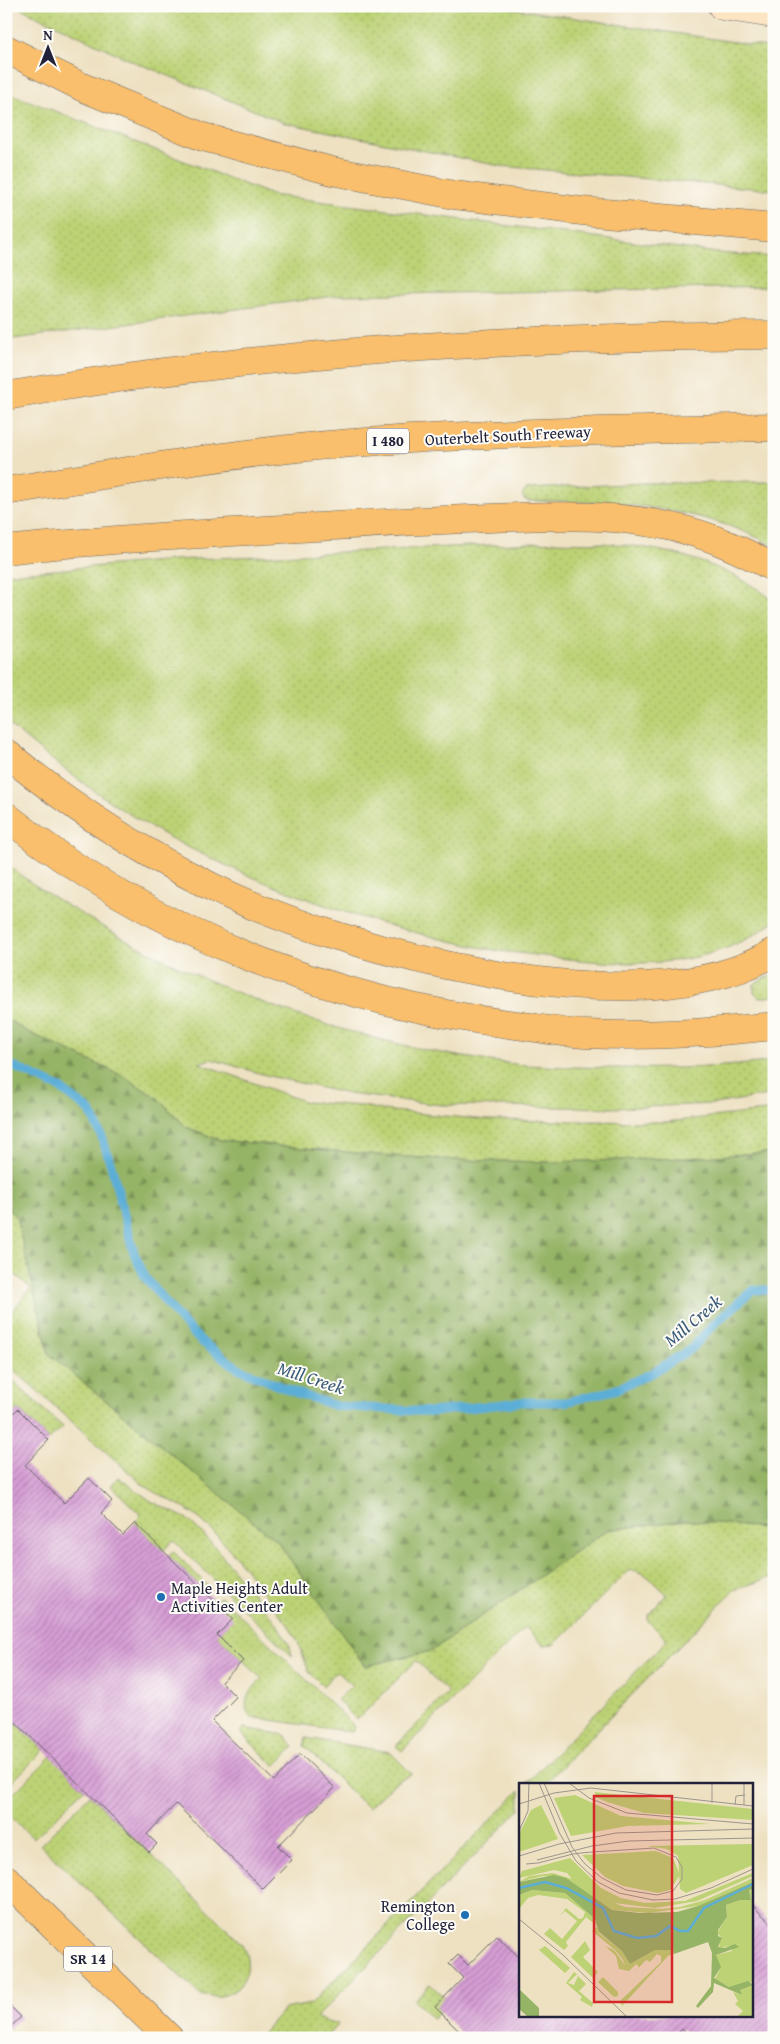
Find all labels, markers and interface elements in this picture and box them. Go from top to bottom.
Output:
north arrow [22,22,72,72]
text: N [43,25,53,45]
street label: Outerbelt South Freeway [424,419,592,451]
road number: I 480 [367,428,409,454]
water label: Mill Creek [658,1288,728,1353]
water label: Mill Creek [274,1354,349,1401]
place label: Maple Heights Adult Activities Center [171,1576,308,1618]
marker: Maple Heights Adult Activities Center [155,1591,167,1603]
inset map [519,1783,752,2016]
place label: Remington College [381,1894,455,1936]
marker: Remington College [459,1909,471,1921]
road number: SR 14 [64,1946,112,1972]

